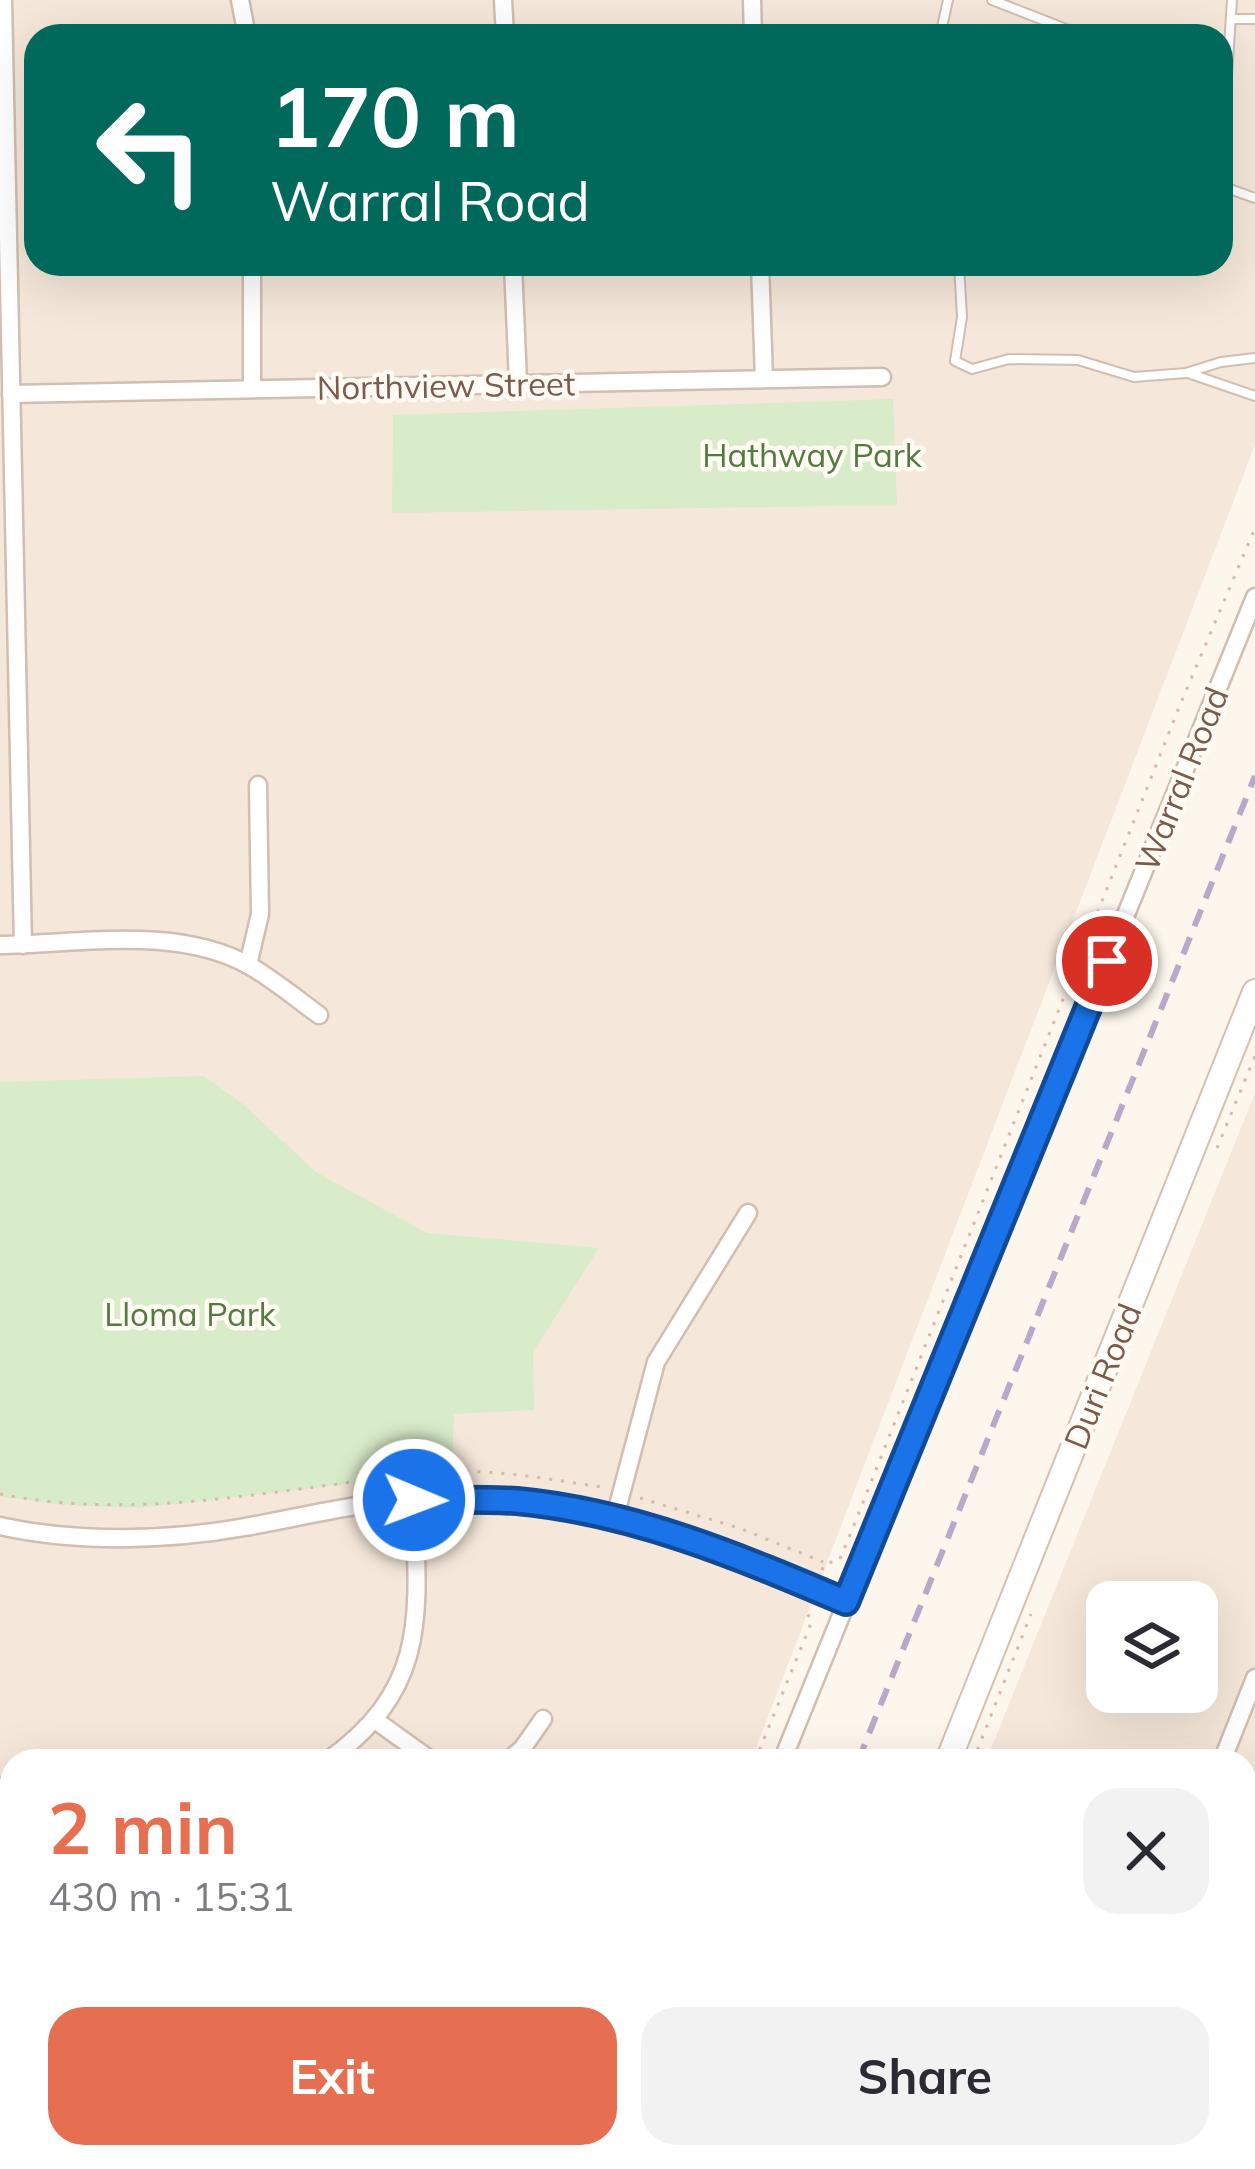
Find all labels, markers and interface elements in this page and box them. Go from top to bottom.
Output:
text: 170 m [270,63,520,168]
icon: left [72,72,228,228]
text: Warral Road [270,167,590,235]
street label: Northview Street [316,362,576,408]
park label: Hathway Park [702,434,923,475]
street label: Warral Road [1125,681,1237,877]
pin [1056,910,1158,1012]
icon: arrive [1074,928,1140,994]
park label: Lloma Park [104,1293,277,1334]
street label: Duri Road [1054,1297,1150,1455]
position arrow [351,1437,477,1563]
map controls [1086,1581,1218,1713]
button: layers [1086,1581,1218,1713]
text: 2 min [48,1782,238,1872]
button: close [1083,1788,1209,1914]
text: 430 m · 15:31 [48,1872,294,1921]
button: Exit [48,2007,617,2145]
button: Share [641,2007,1209,2145]

